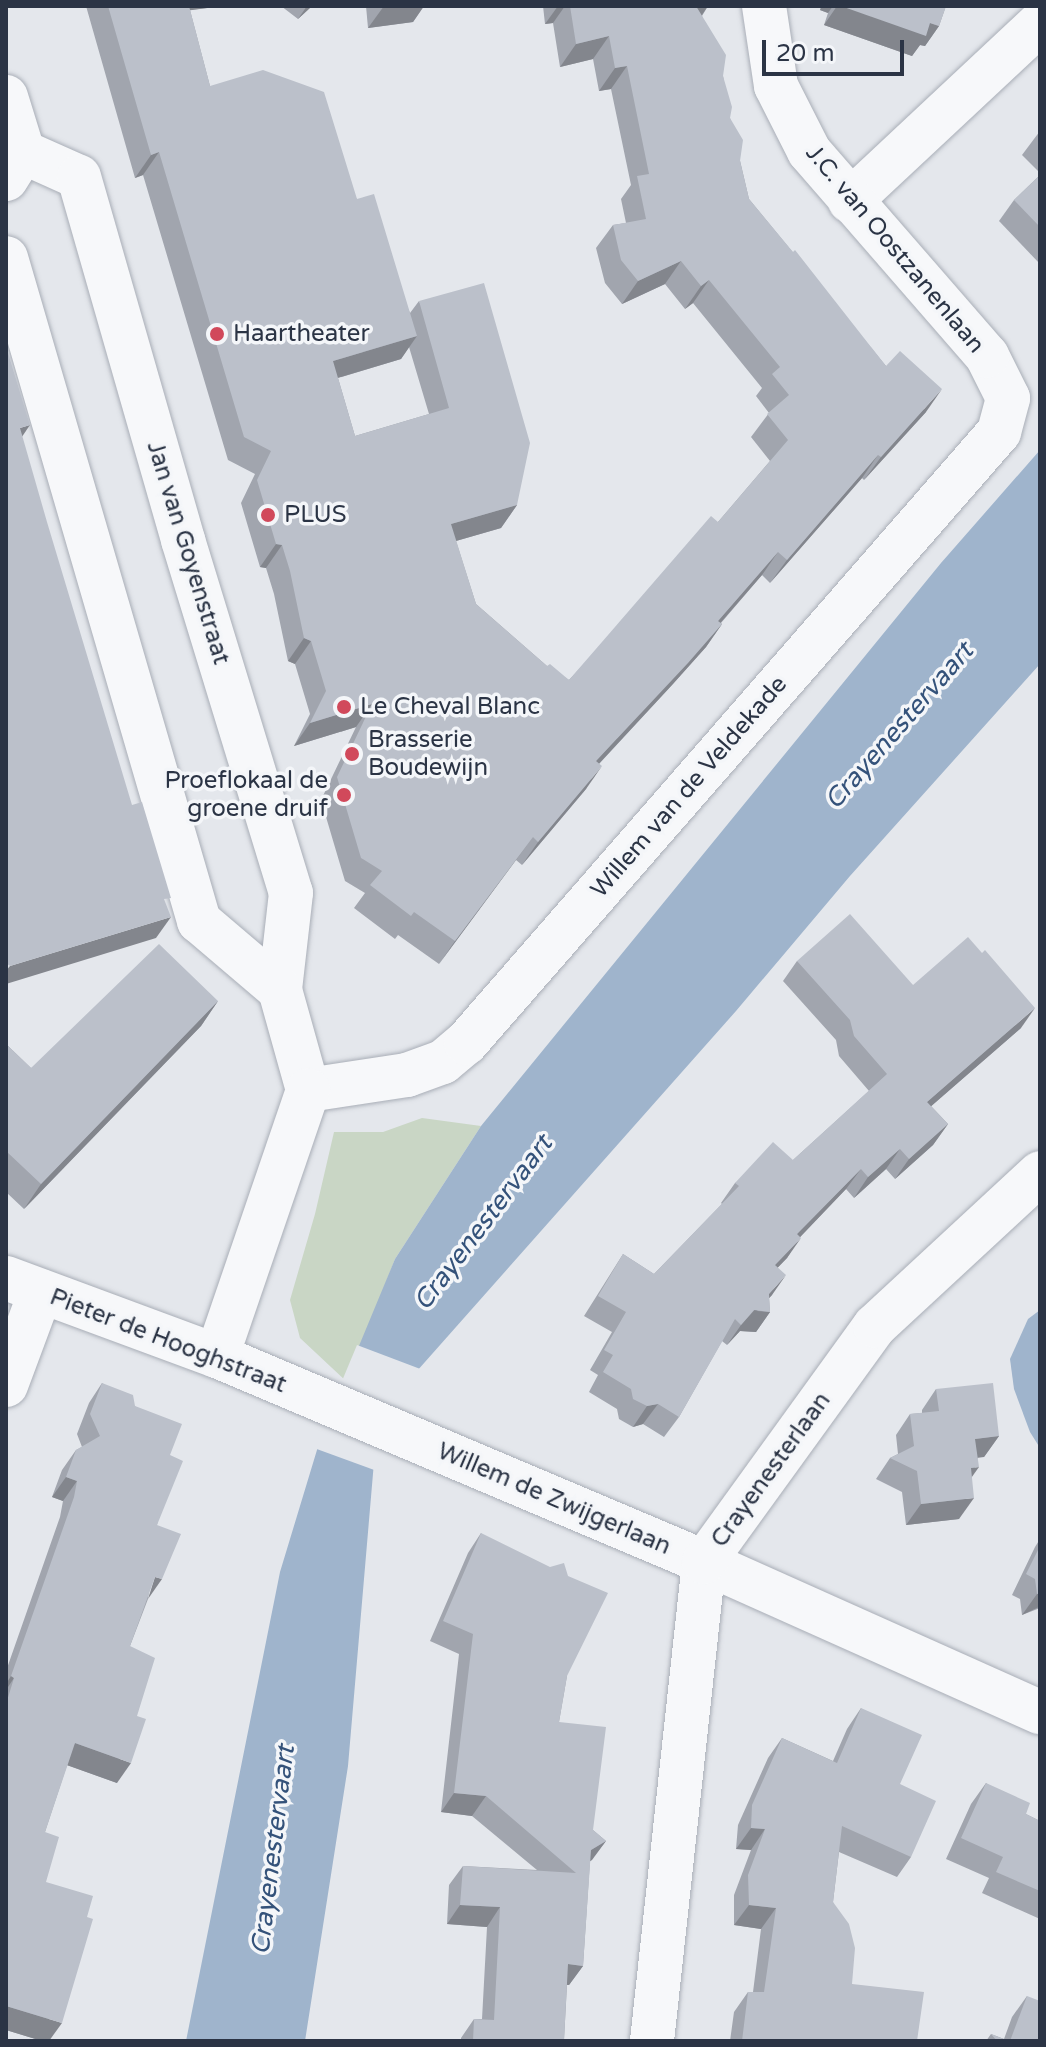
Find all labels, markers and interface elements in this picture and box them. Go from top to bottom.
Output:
scale bar [766,24,908,74]
text: 20 m [776,39,834,68]
street label: J.C. van Oostzanenlaan [799,139,991,359]
place label: Haartheater [233,320,370,348]
marker: Haartheater [208,325,226,343]
street label: Jan van Goyenstraat [140,438,236,668]
place label: PLUS [284,501,346,529]
marker: PLUS [259,506,277,524]
water label: Crayenestervaart [818,636,980,816]
street label: Willem van de Veldekade [585,670,793,904]
place label: Le Cheval Blanc [360,693,540,721]
marker: Le Cheval Blanc [335,698,353,716]
place label: Brasserie Boudewijn [368,726,488,782]
marker: Brasserie Boudewijn [343,745,361,763]
place label: Proeflokaal de groene druif [164,767,328,823]
marker: Proeflokaal de groene druif [335,786,353,804]
water label: Crayenestervaart [407,1129,559,1317]
street label: Pieter de Hooghstraat [46,1283,290,1399]
street label: Crayenesterlaan [705,1387,837,1553]
street label: Willem de Zwijgerlaan [433,1437,675,1561]
water label: Crayenestervaart [245,1743,301,1957]

